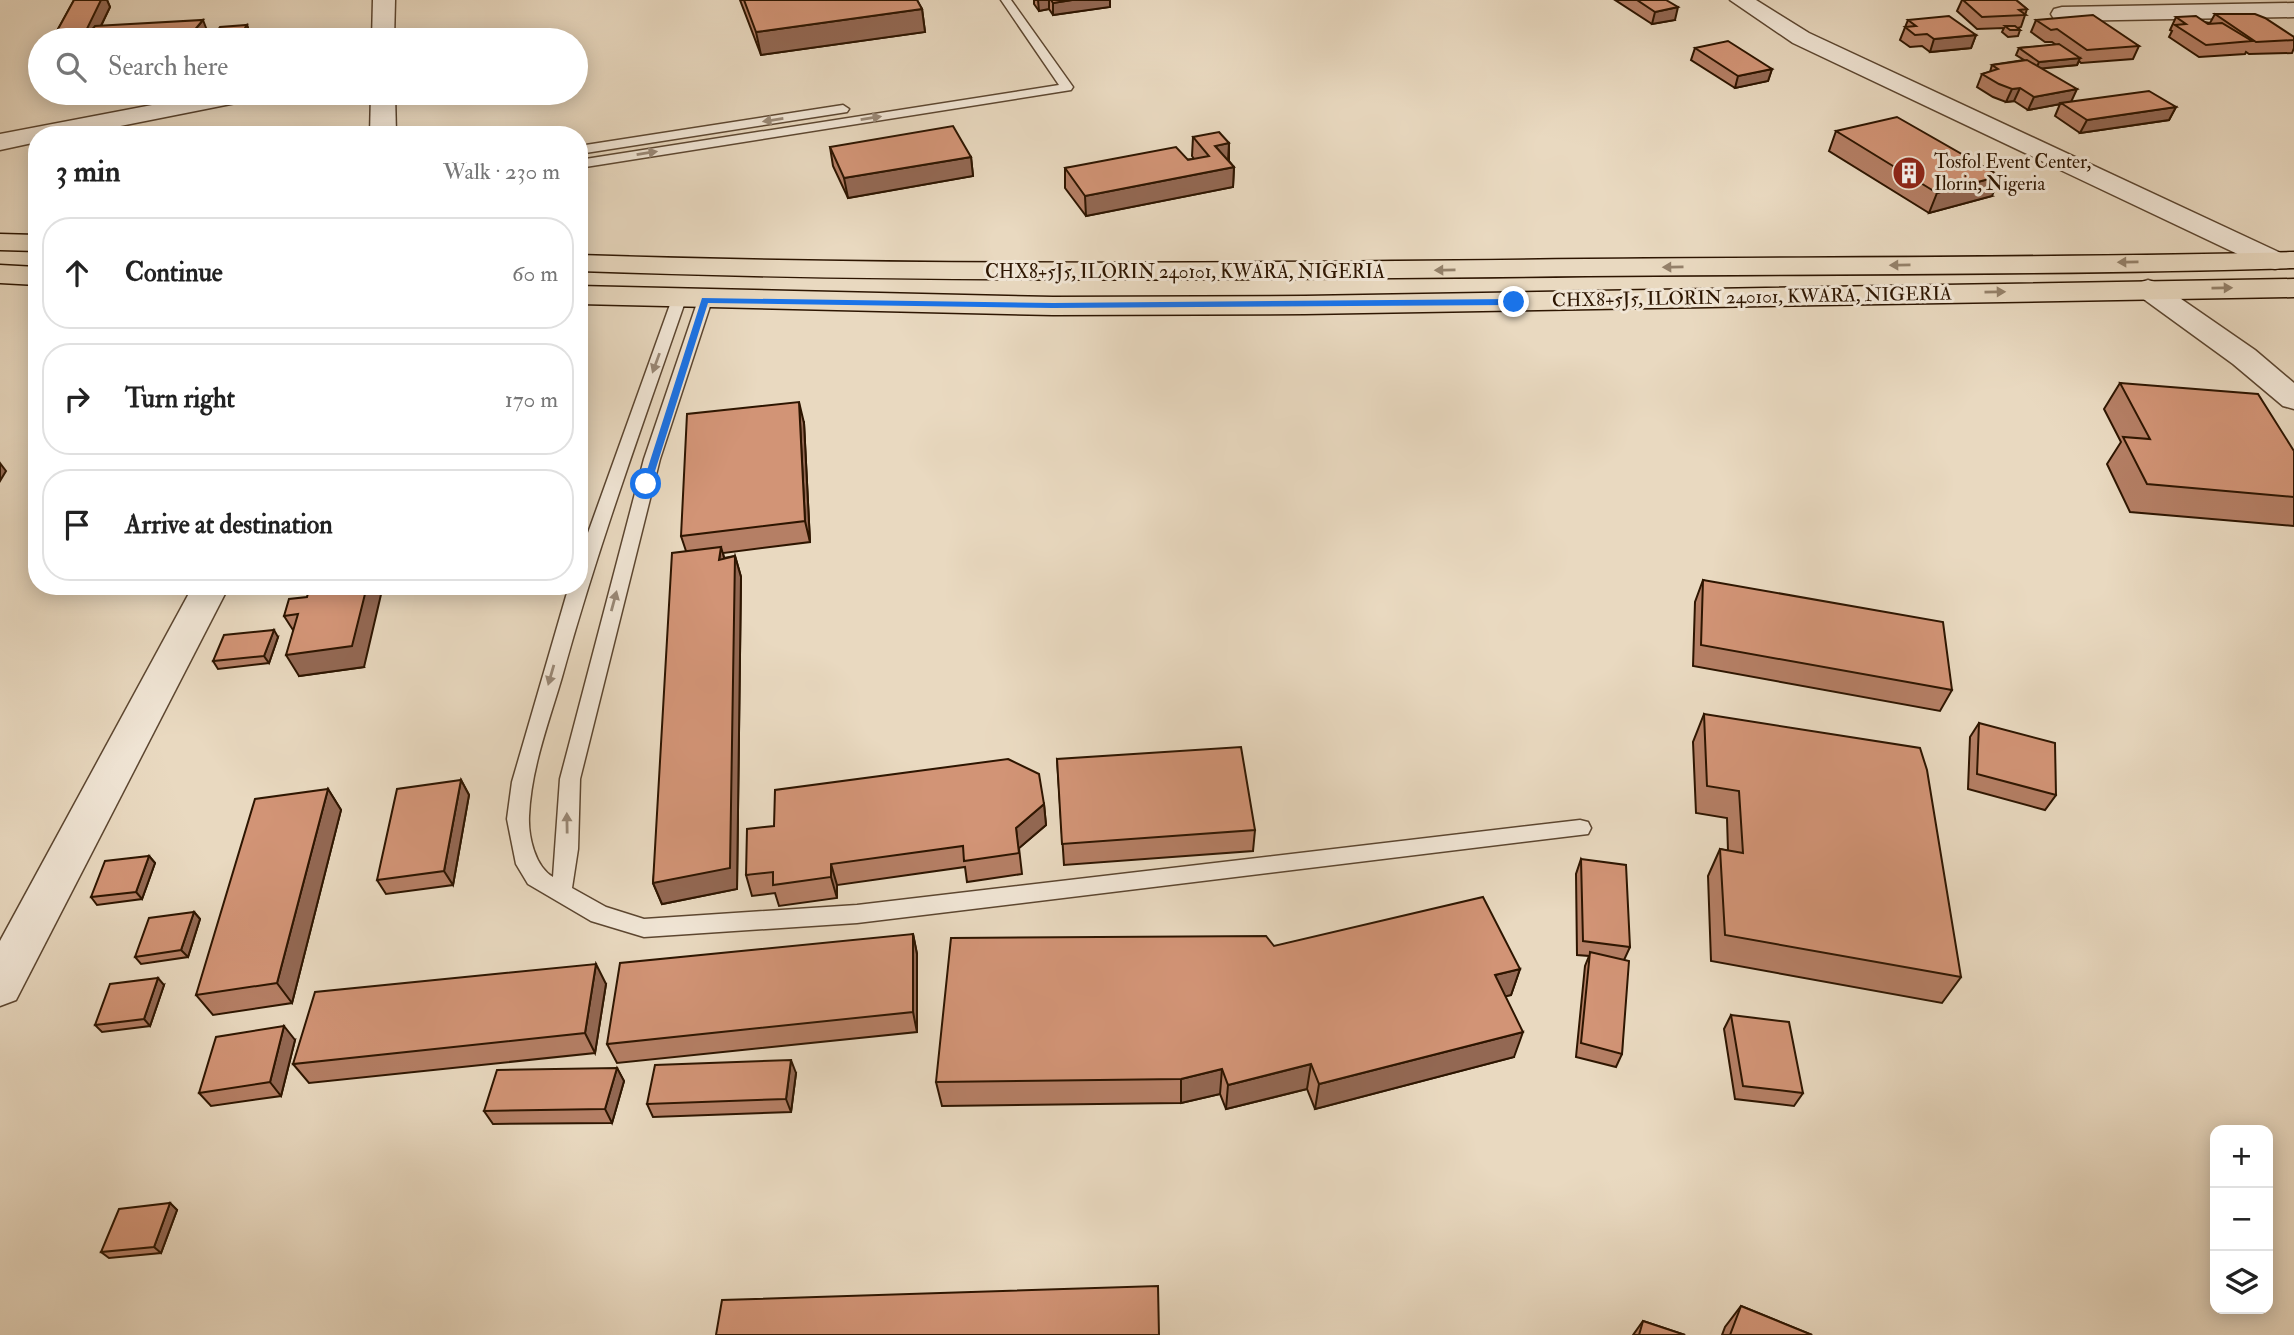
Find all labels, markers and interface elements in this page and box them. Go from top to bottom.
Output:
search box [28,28,588,105]
icon: search [52,48,90,86]
text: Search here [108,51,228,83]
one-way arrow [860,112,882,123]
one-way arrow [762,114,784,125]
one-way arrow [636,148,658,159]
place label: Tosfol Event Center, Ilorin, Nigeria [1934,150,2091,196]
text: 3 min [56,153,121,190]
building icon: Tosfol Event Center, Ilorin, Nigeria [1890,154,1928,192]
text: Walk · 230 m [443,157,560,186]
icon: ahead [58,254,96,292]
one-way arrow [2117,256,2139,268]
text: Continue [125,257,223,289]
text: 60 m [512,259,558,288]
one-way arrow [1889,259,1911,270]
street label: CHX8+5J5, ILORIN 240101, KWARA, NIGERIA [985,260,1385,284]
one-way arrow [1662,261,1684,273]
one-way arrow [1434,265,1456,276]
street label: CHX8+5J5, ILORIN 240101, KWARA, NIGERIA [1552,282,1952,312]
one-way arrow [2211,282,2233,294]
route end [1498,286,1529,317]
one-way arrow [1984,287,2006,298]
one-way arrow [650,352,661,373]
icon: right [58,380,96,418]
text: Turn right [125,383,235,415]
text: 170 m [505,385,558,414]
route start [630,468,661,499]
icon: arrive [58,506,96,544]
text: Arrive at destination [125,509,333,541]
one-way arrow [609,590,620,612]
one-way arrow [545,664,556,686]
one-way arrow [561,812,573,834]
map controls [2210,1125,2273,1314]
button: + [2210,1125,2273,1188]
button: − [2210,1188,2273,1251]
button: layers [2210,1251,2273,1314]

